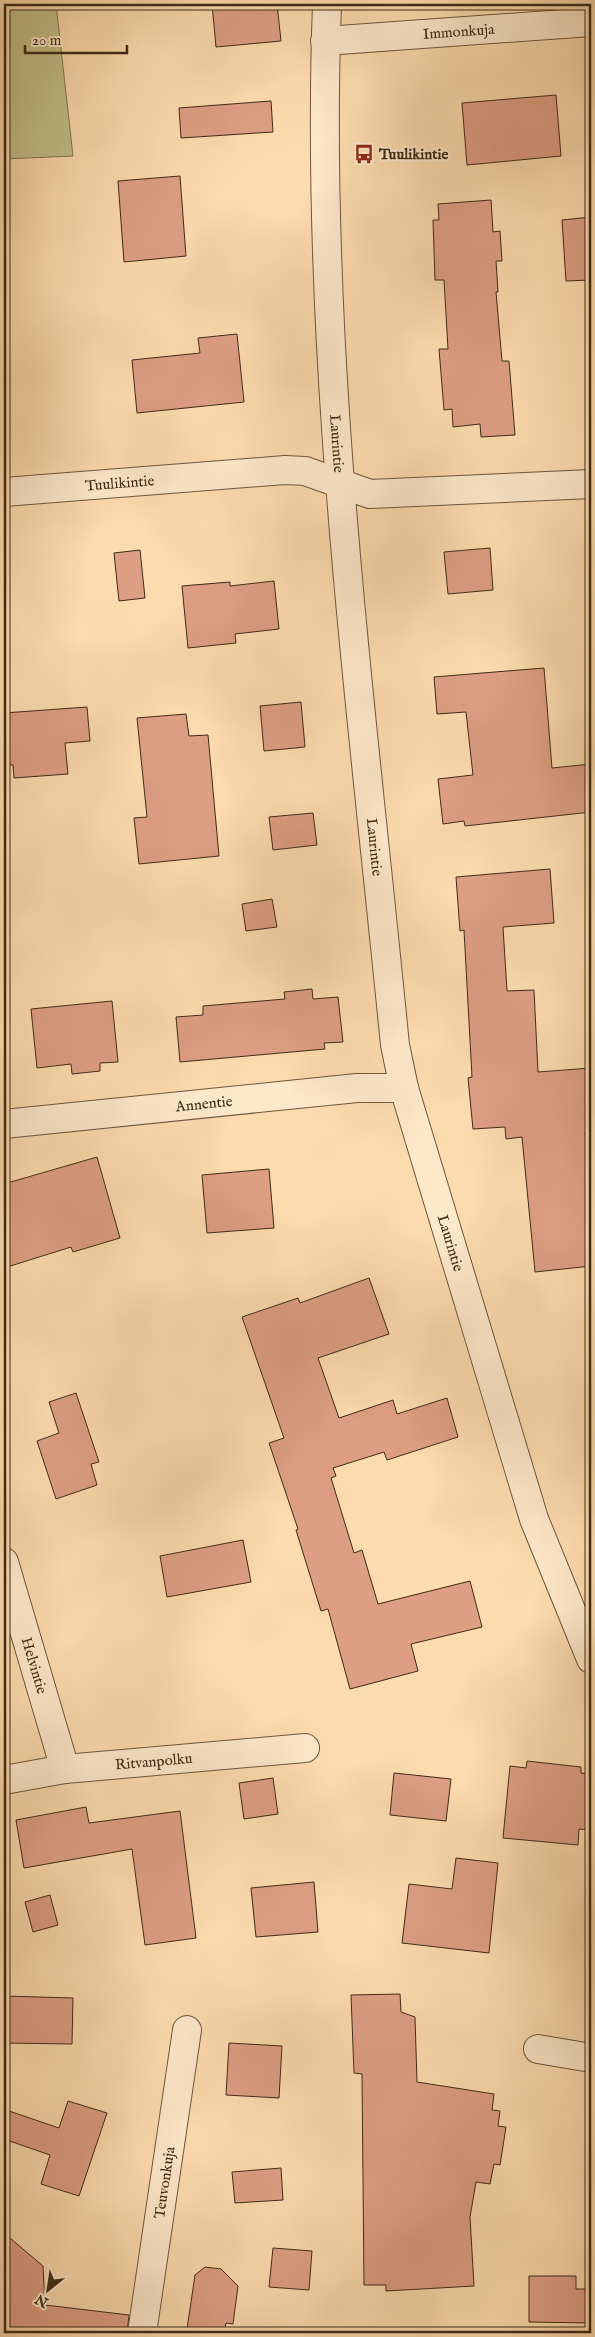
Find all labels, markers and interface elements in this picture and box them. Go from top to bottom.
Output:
street label: Immonkuja [422,20,496,44]
scale bar [25,22,128,54]
text: 20 m [32,31,62,50]
bus stop icon: Tuulikintie [353,143,375,165]
place label: Tuulikintie [378,145,448,164]
street label: Laurintie [325,414,348,474]
street label: Tuulikintie [84,471,155,496]
street label: Laurintie [362,817,387,877]
street label: Annentie [174,1092,233,1117]
street label: Laurintie [433,1212,468,1274]
street label: Helvintie [17,1635,51,1696]
street label: Ritvanpolku [114,1749,193,1775]
street label: Teuvonkuja [150,2145,180,2220]
north arrow [22,2264,72,2314]
text: N [32,2290,53,2312]

